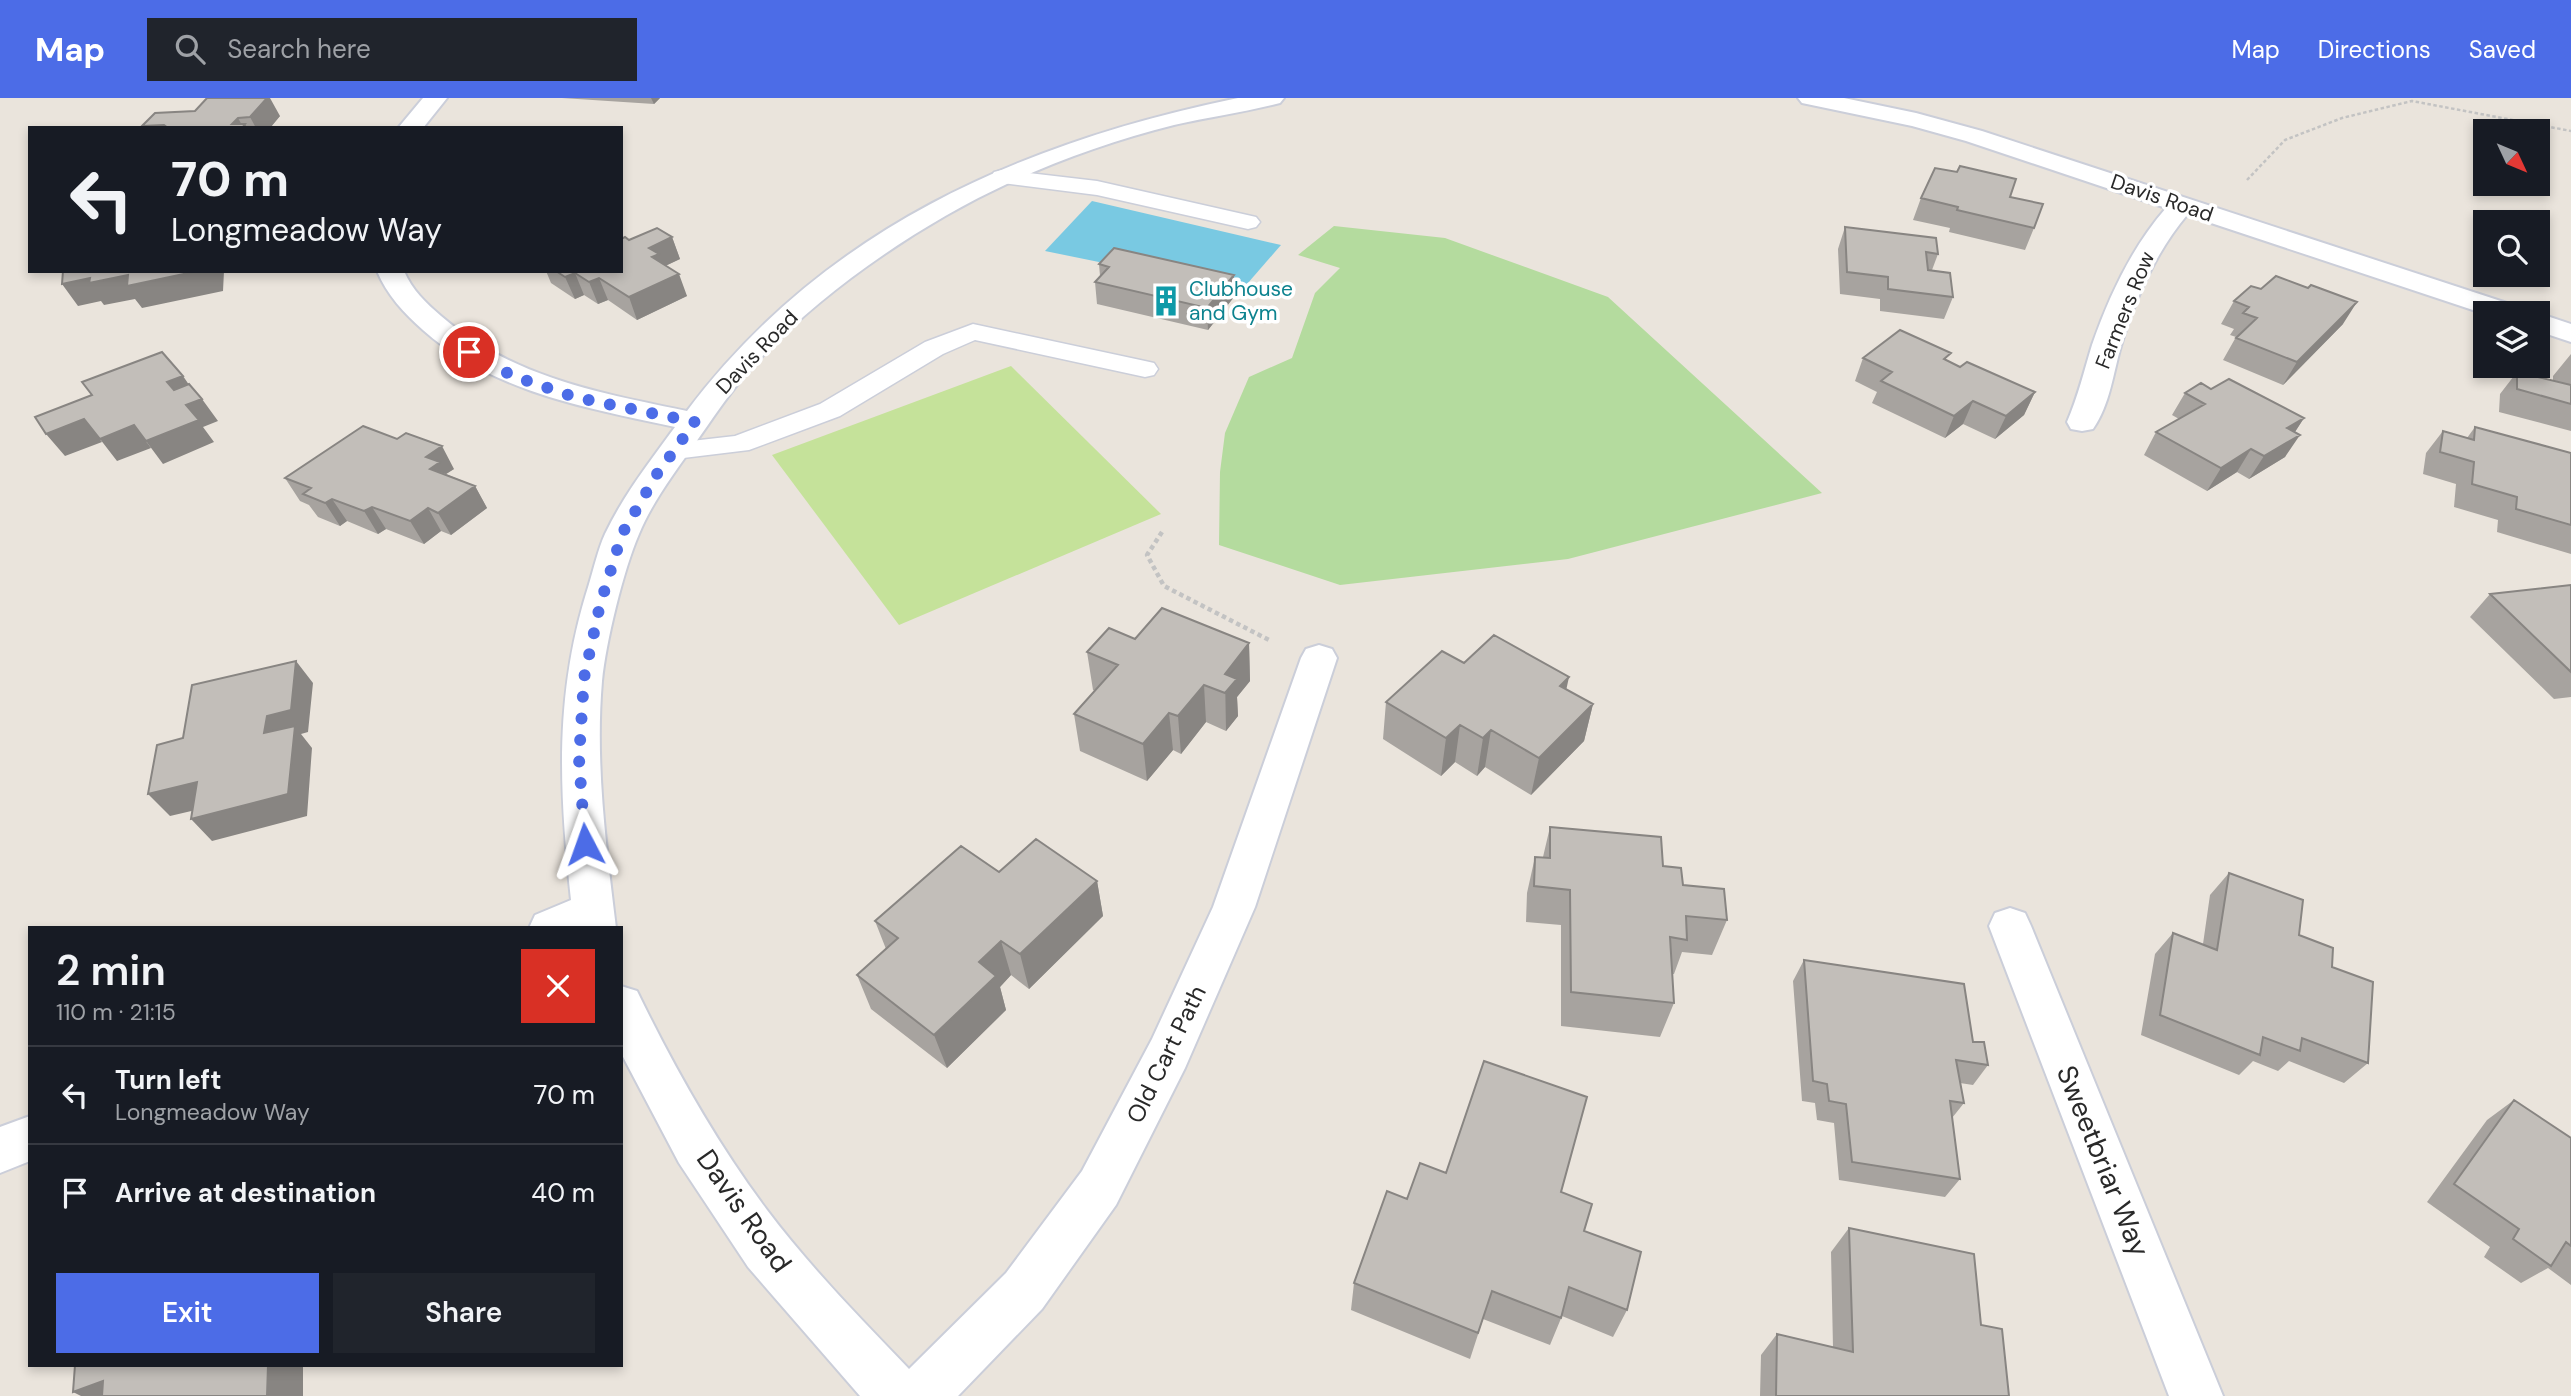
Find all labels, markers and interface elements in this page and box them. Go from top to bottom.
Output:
search box [147,18,637,81]
text: Map [35,28,105,71]
icon: search [171,30,209,68]
text: Search here [227,32,371,66]
text: Map [2232,34,2280,65]
text: Directions [2318,34,2431,65]
text: Saved [2469,34,2536,65]
north arrow [2473,119,2550,196]
map controls [2473,119,2550,378]
text: 70 m [171,147,289,211]
icon: left [56,154,147,245]
street label: Davis Road [2107,167,2217,229]
text: Longmeadow Way [171,209,442,251]
button: search [2473,210,2550,287]
street label: Farmers Row [2089,247,2161,373]
place label: Clubhouse and Gym [1189,275,1293,327]
building icon: Clubhouse and Gym [1149,284,1183,318]
button: layers [2473,301,2550,378]
street label: Davis Road [710,304,804,400]
pin [439,322,499,382]
icon: arrive [450,333,488,371]
position arrow [548,807,622,881]
text: 2 min [56,943,166,998]
button: close [521,949,595,1023]
street label: Old Cart Path [1119,980,1213,1128]
text: 110 m · 21:15 [56,997,176,1027]
street label: Sweetbriar Way [2048,1060,2158,1262]
text: Turn left [115,1063,222,1097]
icon: left [56,1076,94,1114]
text: 70 m [534,1078,595,1112]
text: Longmeadow Way [115,1097,310,1127]
street label: Davis Road [688,1142,800,1280]
icon: arrive [56,1174,94,1212]
text: Arrive at destination [115,1176,376,1210]
text: 40 m [531,1176,595,1210]
button: Exit [56,1273,319,1353]
button: Share [333,1273,595,1353]

